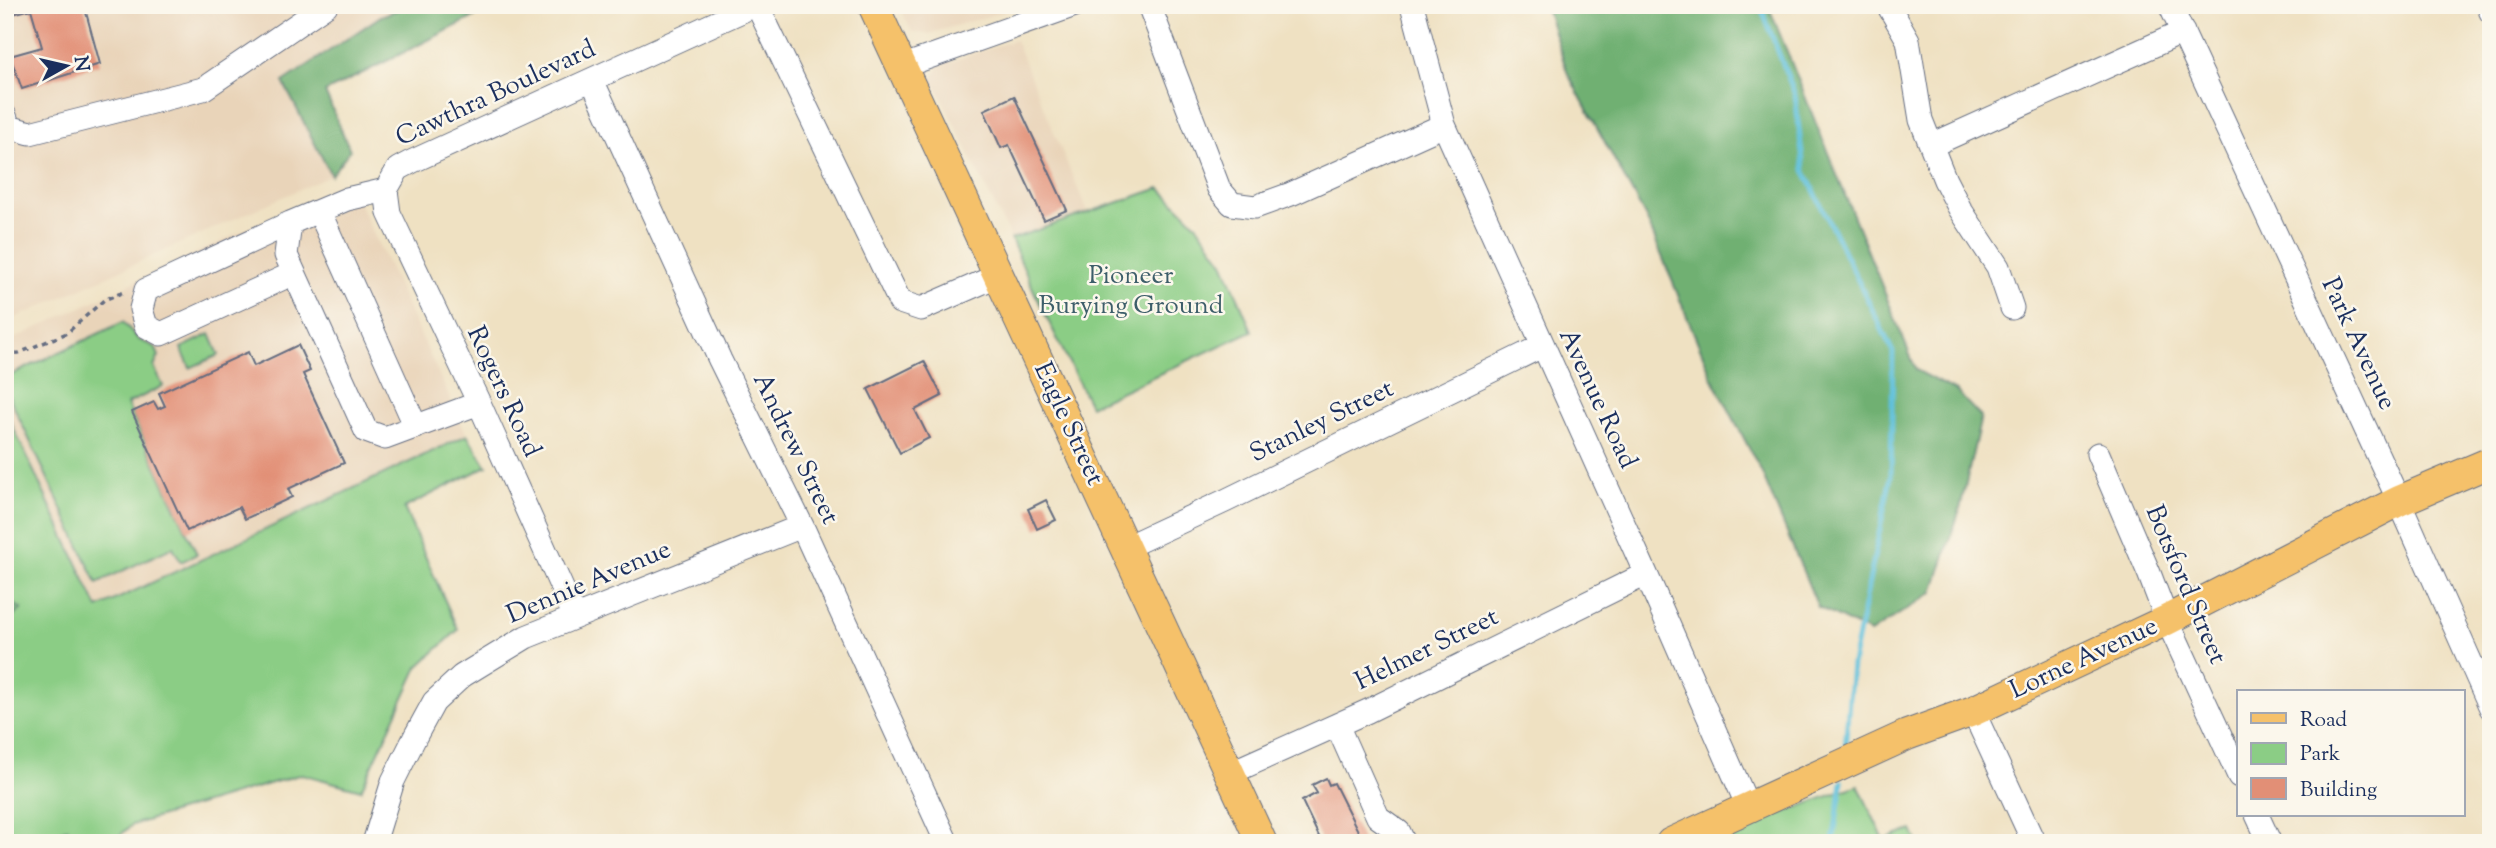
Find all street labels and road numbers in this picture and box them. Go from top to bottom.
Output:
street label: Cawthra Boulevard [390,31,602,157]
street label: Park Avenue [2311,272,2405,416]
street label: Rogers Road [456,320,550,464]
street label: Avenue Road [1548,323,1646,475]
street label: Eagle Street [1023,356,1113,492]
street label: Andrew Street [742,367,848,531]
street label: Stanley Street [1244,371,1400,473]
street label: Botsford Street [2135,500,2235,670]
street label: Dennie Avenue [501,532,677,634]
street label: Helmer Street [1349,599,1505,701]
street label: Lorne Avenue [2004,609,2164,709]

